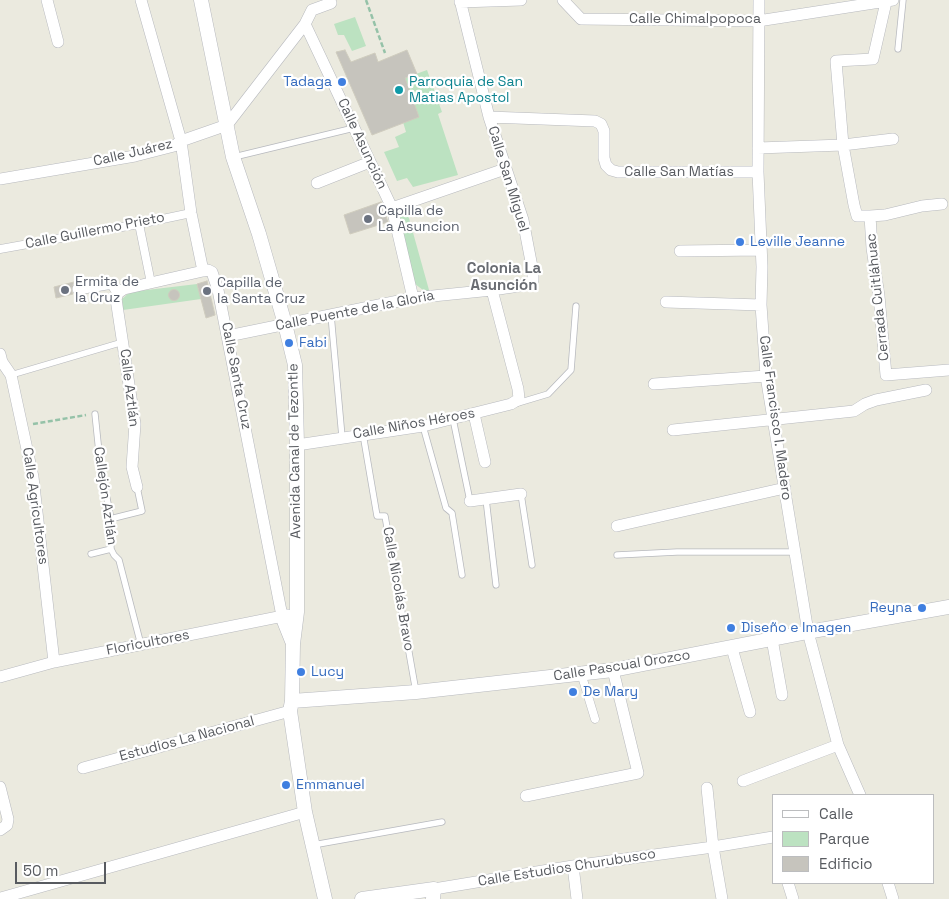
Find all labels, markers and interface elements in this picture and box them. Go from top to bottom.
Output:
street label: Calle Chimalpopoca [629,11,761,27]
place label: Tadaga [283,74,332,90]
place label: Parroquia de San Matias Apostol [409,74,523,106]
marker: Tadaga [336,76,348,88]
marker: Parroquia de San Matias Apostol [393,84,405,96]
street label: Calle Asunción [334,96,390,192]
street label: Calle San Miguel [484,124,532,234]
street label: Calle Juárez [92,136,174,170]
street label: Calle San Matías [624,164,734,180]
place label: Capilla de La Asuncion [378,203,460,236]
street label: Calle Guillermo Prieto [24,209,166,253]
marker: Capilla de La Asuncion [362,213,374,225]
street label: Cerrada Cuitláhuac [863,232,893,362]
place label: Leville Jeanne [750,234,845,250]
marker: Leville Jeanne [734,236,746,248]
district label: Colonia La Asunción [467,260,541,295]
place label: Ermita de la Cruz [75,274,139,306]
place label: Capilla de la Santa Cruz [217,275,305,308]
marker: Ermita de la Cruz [59,284,71,296]
marker: Capilla de la Santa Cruz [201,285,213,297]
street label: Calle Puente de la Gloria [274,287,436,335]
street label: Calle Santa Cruz [217,321,255,431]
street label: Calle Francisco I. Madero [755,334,795,502]
place label: Fabi [299,335,327,351]
marker: Fabi [283,337,295,349]
street label: Calle Aztlán [116,348,142,428]
street label: Avenida Canal de Tezontle [285,363,305,539]
street label: Calle Niños Héroes [352,405,476,443]
street label: Calle Agricultores [18,446,52,566]
street label: Callejón Aztlán [90,446,120,546]
street label: Calle Nicolás Bravo [379,526,417,652]
place label: Reyna [870,600,912,616]
marker: Reyna [916,602,928,614]
place label: Diseño e Imagen [741,620,851,636]
marker: Diseño e Imagen [725,622,737,634]
street label: Floricultores [105,627,191,659]
street label: Calle Pascual Orozco [552,647,692,685]
place label: Lucy [311,664,344,680]
marker: Lucy [295,666,307,678]
place label: De Mary [583,684,638,700]
marker: De Mary [567,686,579,698]
street label: Estudios La Nacional [118,713,256,765]
place label: Emmanuel [296,777,365,793]
marker: Emmanuel [280,779,292,791]
legend [772,794,934,884]
text: Calle [819,804,854,823]
text: Parque [819,829,870,848]
street label: Calle Estudios Churubusco [477,846,657,890]
scale bar [18,852,109,884]
text: Edificio [819,854,873,873]
text: 50 m [23,861,58,880]

